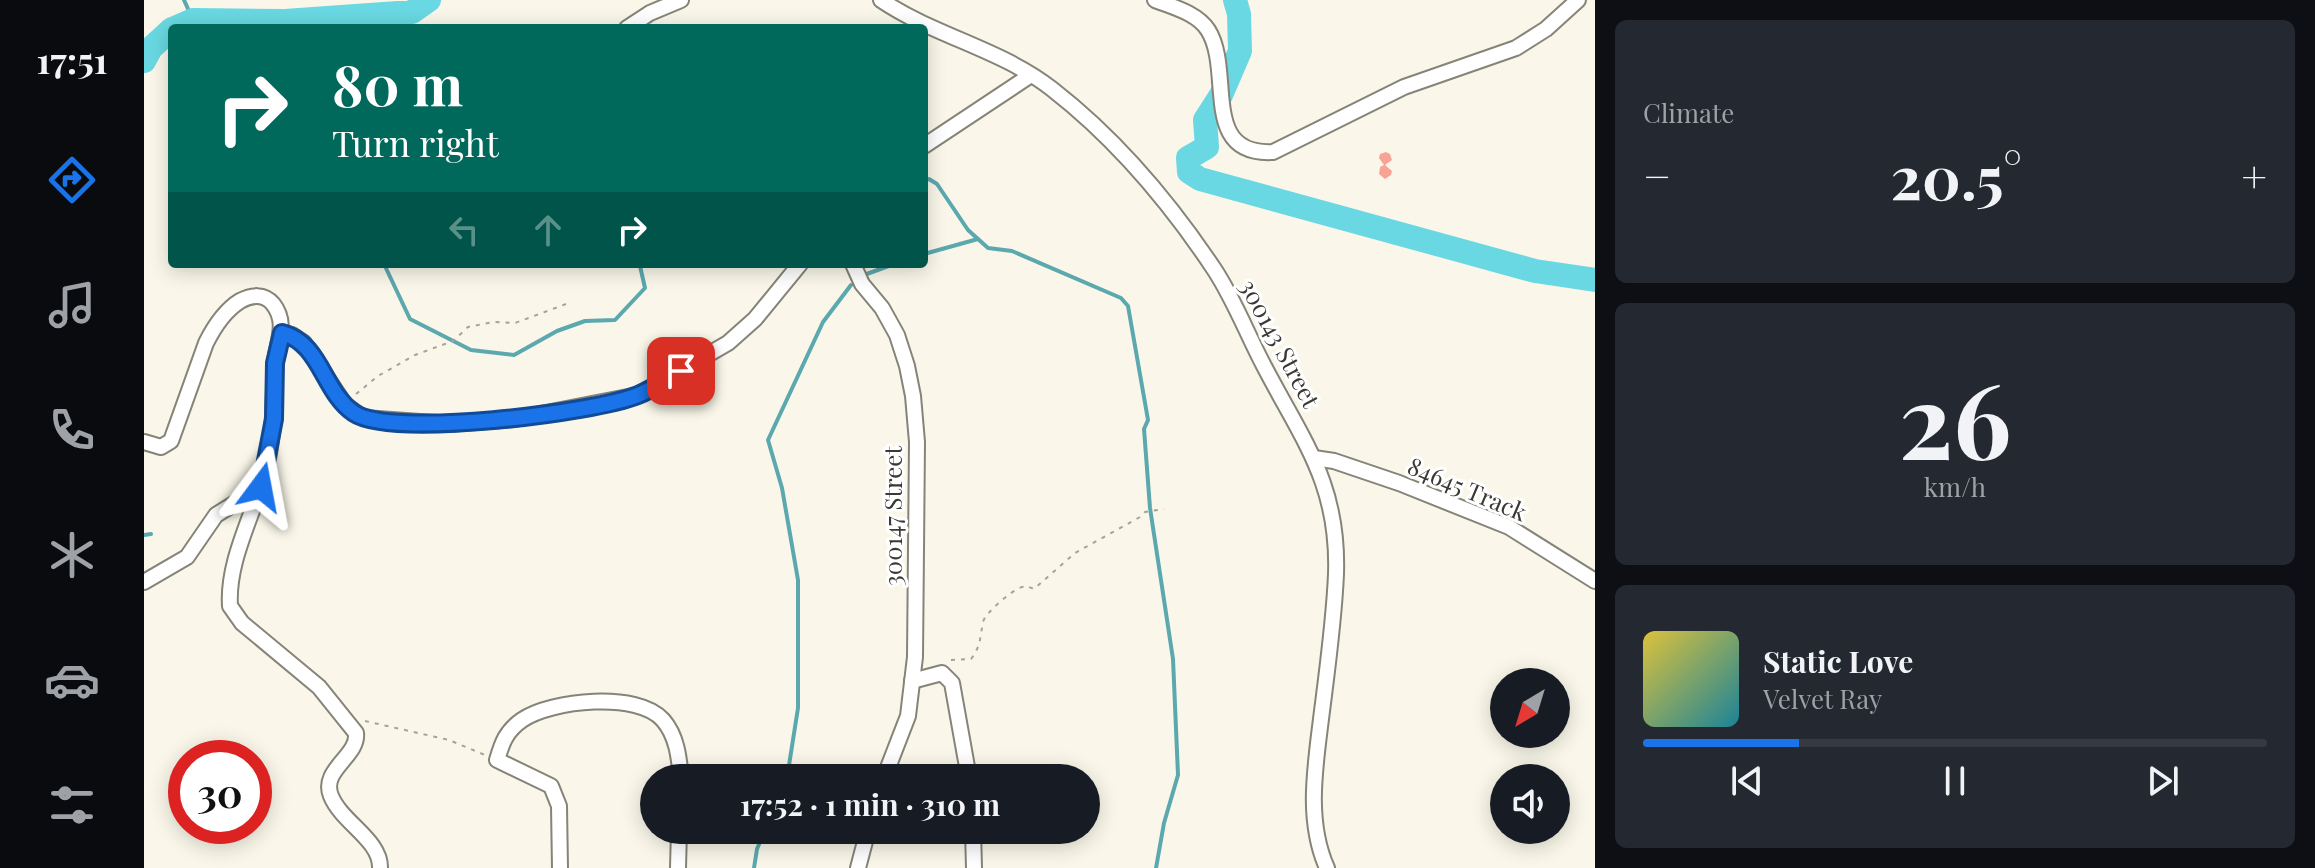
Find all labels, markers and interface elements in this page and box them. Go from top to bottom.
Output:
text: 17:51 [37,35,107,83]
text: 80 m [332,46,463,121]
icon: right [200,56,304,160]
text: Climate [1643,95,1734,130]
text: Turn right [332,118,499,166]
text: 20.5° [1891,135,2022,215]
text: − [1643,145,1671,204]
text: + [2241,145,2267,204]
icon: directions [44,152,100,208]
icon: left [442,208,486,252]
icon: ahead [526,208,570,252]
icon: right [610,208,654,252]
street label: 300143 Street [1234,273,1328,413]
icon: music [44,277,100,333]
pin [647,337,715,405]
text: 26 [1899,347,2011,486]
icon: arrive [659,349,703,393]
icon: phone [44,402,100,458]
position arrow [219,445,303,529]
street label: 300147 Street [876,446,908,586]
street label: 84645 Track [1404,449,1533,528]
text: km/h [1924,469,1986,504]
icon: climate [44,527,100,583]
text: Static Love [1763,641,1913,681]
icon: car [44,652,100,708]
north arrow [1490,668,1570,748]
map controls [1490,668,1570,844]
text: Velvet Ray [1763,681,1882,716]
speed limit sign: 30 [168,740,272,844]
icon: previous [1725,759,1769,803]
icon: pause [1933,759,1977,803]
icon: next [2141,759,2185,803]
button: sound [1490,764,1570,844]
icon: filters [44,777,100,833]
text: 17:52 · 1 min · 310 m [740,784,1000,824]

